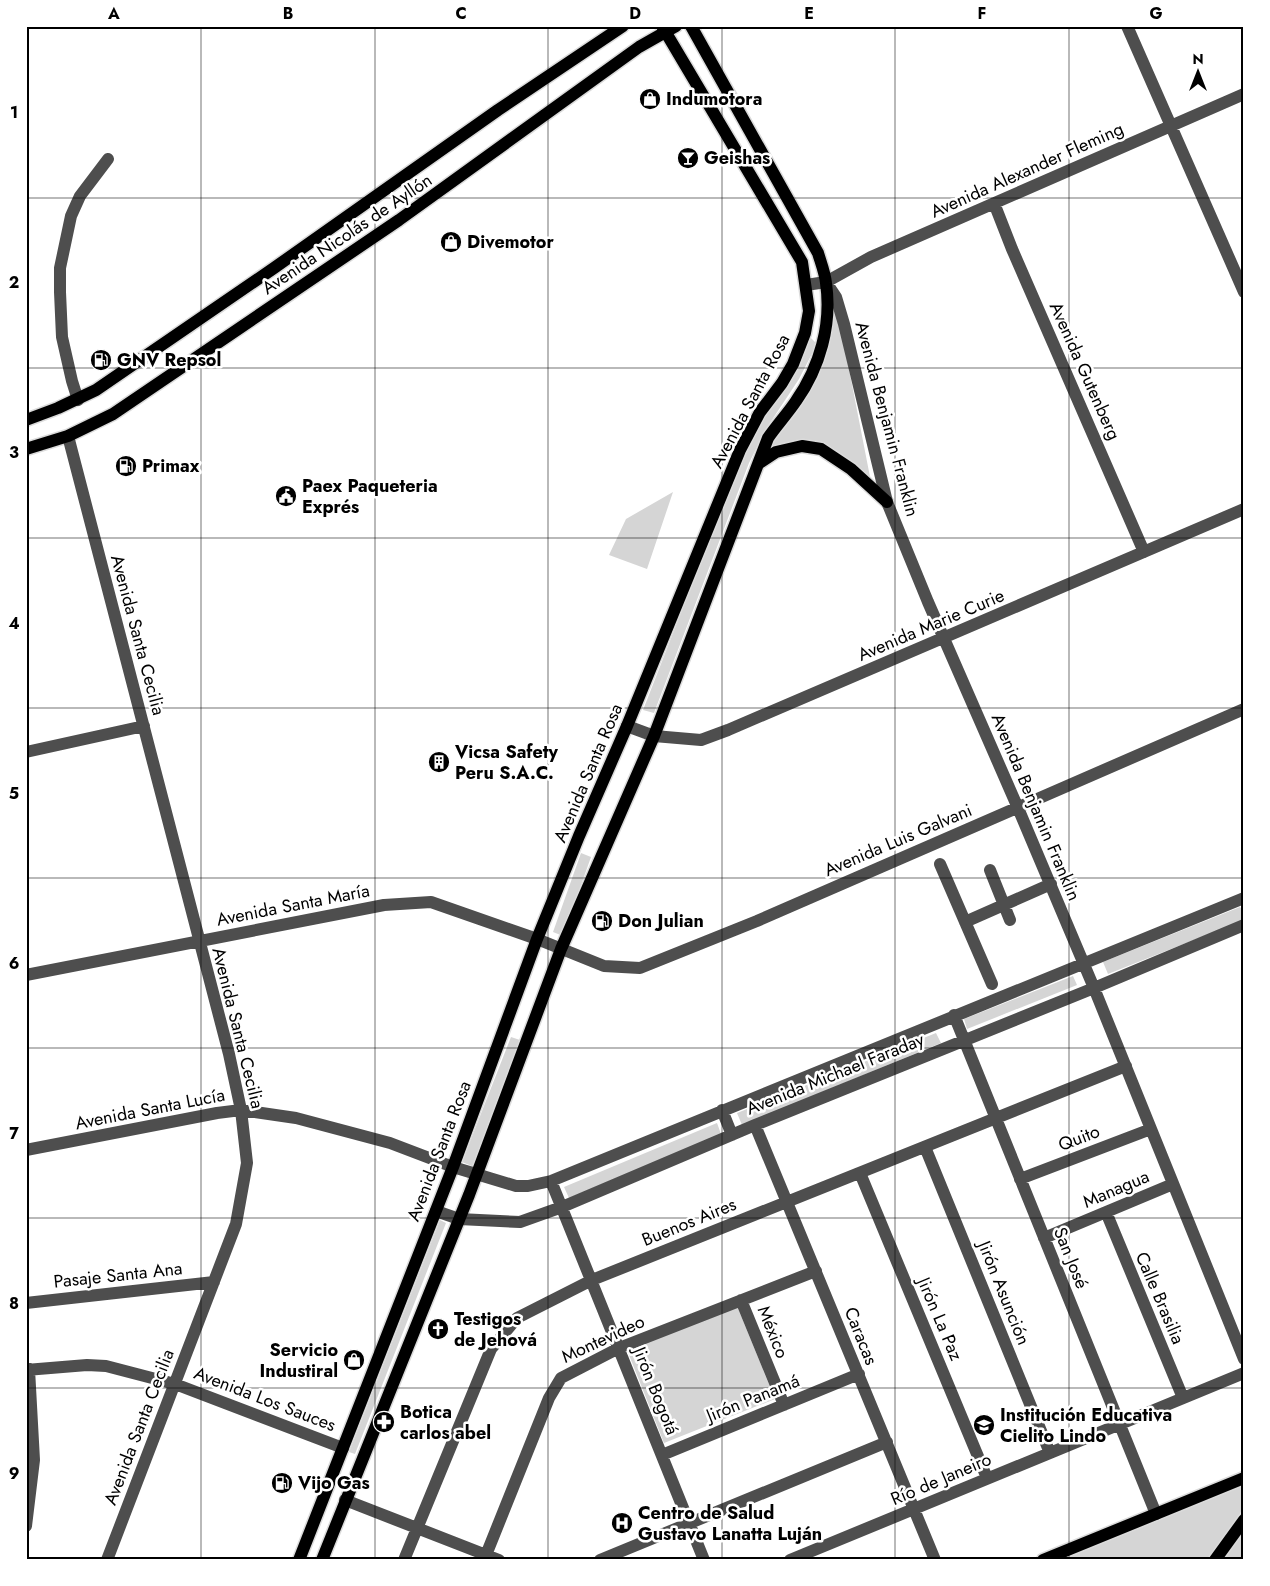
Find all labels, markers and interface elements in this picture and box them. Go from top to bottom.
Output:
text: A [107,2,120,25]
text: B [283,2,293,25]
text: C [455,2,467,25]
text: D [629,2,641,25]
text: E [804,2,814,25]
text: F [978,2,986,25]
text: G [1149,2,1163,25]
north arrow [1172,48,1222,98]
text: N [1192,49,1204,69]
place label: Indumotora [666,86,762,112]
shop icon: Indumotora [638,87,662,111]
text: 1 [10,101,18,124]
street label: Avenida Alexander Fleming [926,116,1128,224]
place label: Geishas [704,145,770,171]
bar icon: Geishas [676,146,700,170]
street label: Avenida Nicolás de Ayllón [257,167,437,301]
place label: Divemotor [467,229,554,255]
shop icon: Divemotor [439,230,463,254]
text: 2 [9,271,19,294]
street label: Avenida Gutenberg [1043,298,1127,444]
street label: Avenida Benjamin Franklin [848,319,926,519]
street label: Avenida Santa Rosa [704,329,796,473]
place label: GNV Repsol [117,347,221,373]
fuel station icon: GNV Repsol [89,348,113,372]
text: 3 [9,441,19,464]
place label: Primax [142,453,200,479]
fuel station icon: Primax [114,454,138,478]
place label: Paex Paqueteria Exprés [302,473,438,520]
public building icon: Paex Paqueteria Exprés [274,484,298,508]
street label: Avenida Santa Cecilia [104,552,172,718]
street label: Avenida Marie Curie [854,582,1008,668]
text: 4 [8,612,20,635]
street label: Avenida Santa Rosa [547,700,629,846]
street label: Avenida Benjamin Franklin [985,709,1087,905]
place label: Vicsa Safety Peru S.A.C. [454,739,559,786]
building icon: Vicsa Safety Peru S.A.C. [427,750,451,774]
text: 5 [9,782,19,805]
street label: Avenida Luis Galvani [820,797,976,883]
street label: Avenida Santa María [214,877,372,933]
place label: Don Julian [618,908,704,934]
fuel station icon: Don Julian [590,909,614,933]
street label: Avenida Santa Cecilia [205,945,271,1111]
text: 6 [9,952,19,975]
street label: Avenida Michael Faraday [742,1026,928,1122]
street label: Avenida Santa Rosa [400,1077,478,1225]
street label: Avenida Santa Lucía [73,1082,227,1136]
street label: Quito [1055,1118,1104,1158]
text: 7 [9,1122,19,1145]
street label: Managua [1079,1163,1153,1215]
street label: Buenos Aires [638,1191,740,1253]
street label: San José [1047,1223,1095,1293]
street label: Jirón Asunción [971,1235,1037,1349]
street label: Calle Brasilia [1129,1248,1191,1348]
street label: Pasaje Santa Ana [52,1255,184,1295]
street label: Jirón La Paz [910,1272,969,1365]
text: 8 [9,1292,19,1315]
street label: México [751,1302,795,1362]
street label: Caracas [838,1303,884,1369]
place label: Testigos de Jehová [454,1306,537,1353]
street label: Montevideo [557,1308,649,1370]
church icon: Testigos de Jehová [426,1317,450,1341]
place label: Servicio Industiral [260,1337,338,1384]
street label: Jirón Bogotá [626,1341,685,1439]
street label: Avenida Santa Cecilia [97,1345,181,1509]
shop icon: Servicio Industiral [342,1348,366,1372]
street label: Avenida Los Sauces [190,1360,340,1438]
street label: Jirón Panamá [701,1368,804,1429]
place label: Botica carlos abel [400,1399,491,1446]
place label: Institución Educativa Cielito Lindo [1000,1402,1172,1449]
pharmacy icon: Botica carlos abel [372,1410,396,1434]
school or university icon: Institución Educativa Cielito Lindo [972,1413,996,1437]
street label: Río de Janeiro [887,1446,995,1512]
text: 9 [9,1462,19,1485]
place label: Vijo Gas [297,1470,370,1496]
fuel station icon: Vijo Gas [270,1471,294,1495]
place label: Centro de Salud Gustavo Lanatta Luján [638,1500,822,1547]
hospital icon: Centro de Salud Gustavo Lanatta Luján [610,1511,634,1535]

